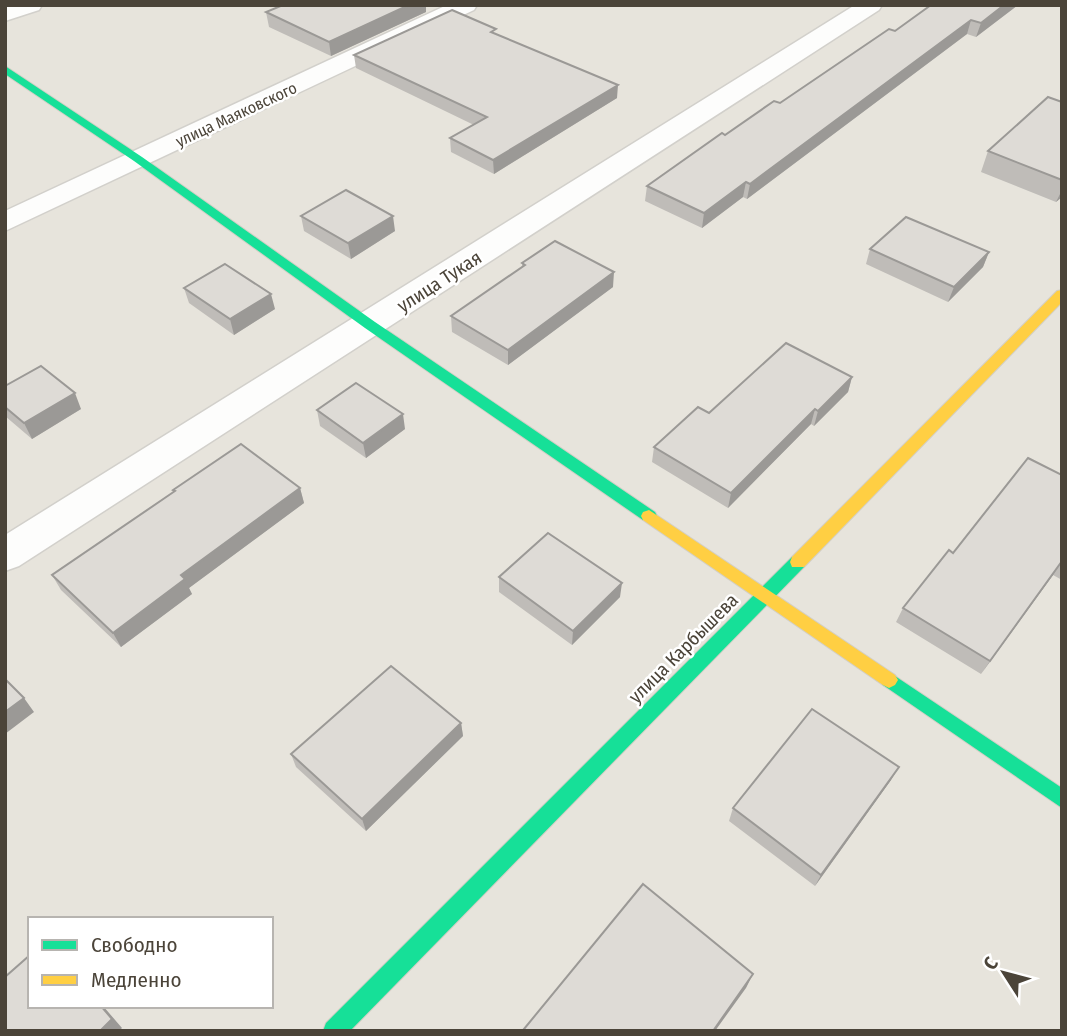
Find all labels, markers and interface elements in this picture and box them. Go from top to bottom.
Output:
street label: улица Маяковского [173,78,300,151]
street label: улица Тукая [393,246,486,317]
street label: улица Карбышева [624,589,743,708]
legend [28,917,273,1008]
text: Свободно [91,932,177,958]
north arrow [969,938,1039,1008]
text: С [978,952,1003,974]
text: Медленно [91,967,181,993]

